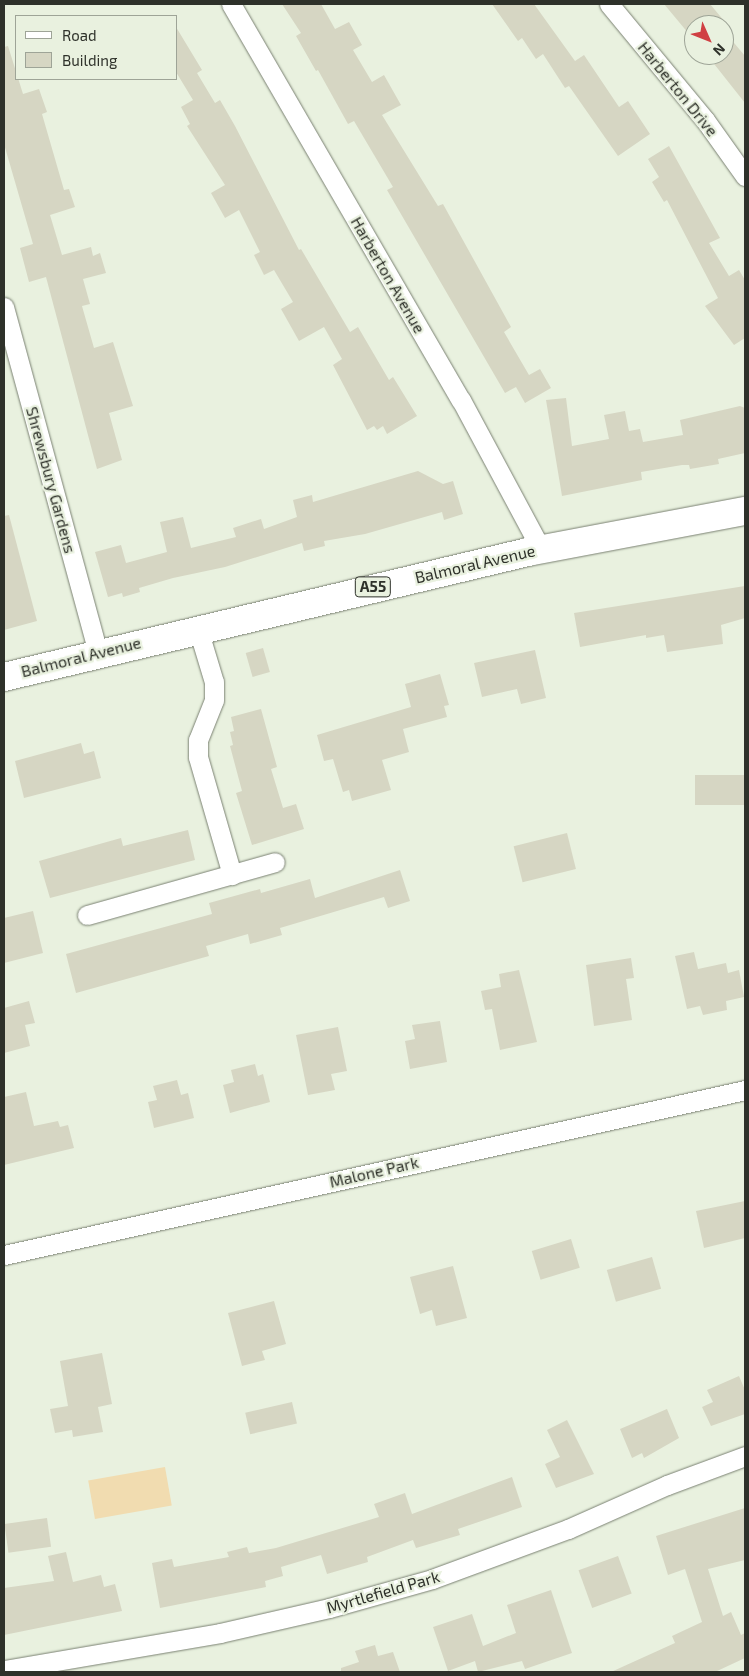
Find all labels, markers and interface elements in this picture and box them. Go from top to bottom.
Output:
legend [15,15,178,80]
north arrow [684,15,734,65]
text: Road [62,26,97,44]
street label: Harberton Drive [634,38,722,140]
text: N [710,41,729,60]
text: Building [62,51,117,69]
street label: Harberton Avenue [347,213,429,337]
street label: Shrewsbury Gardens [22,404,80,556]
street label: Balmoral Avenue [413,541,537,587]
road number: A55 [354,574,392,600]
street label: Balmoral Avenue [19,633,143,681]
street label: Malone Park [328,1152,420,1192]
street label: Myrtlefield Park [324,1567,442,1617]

